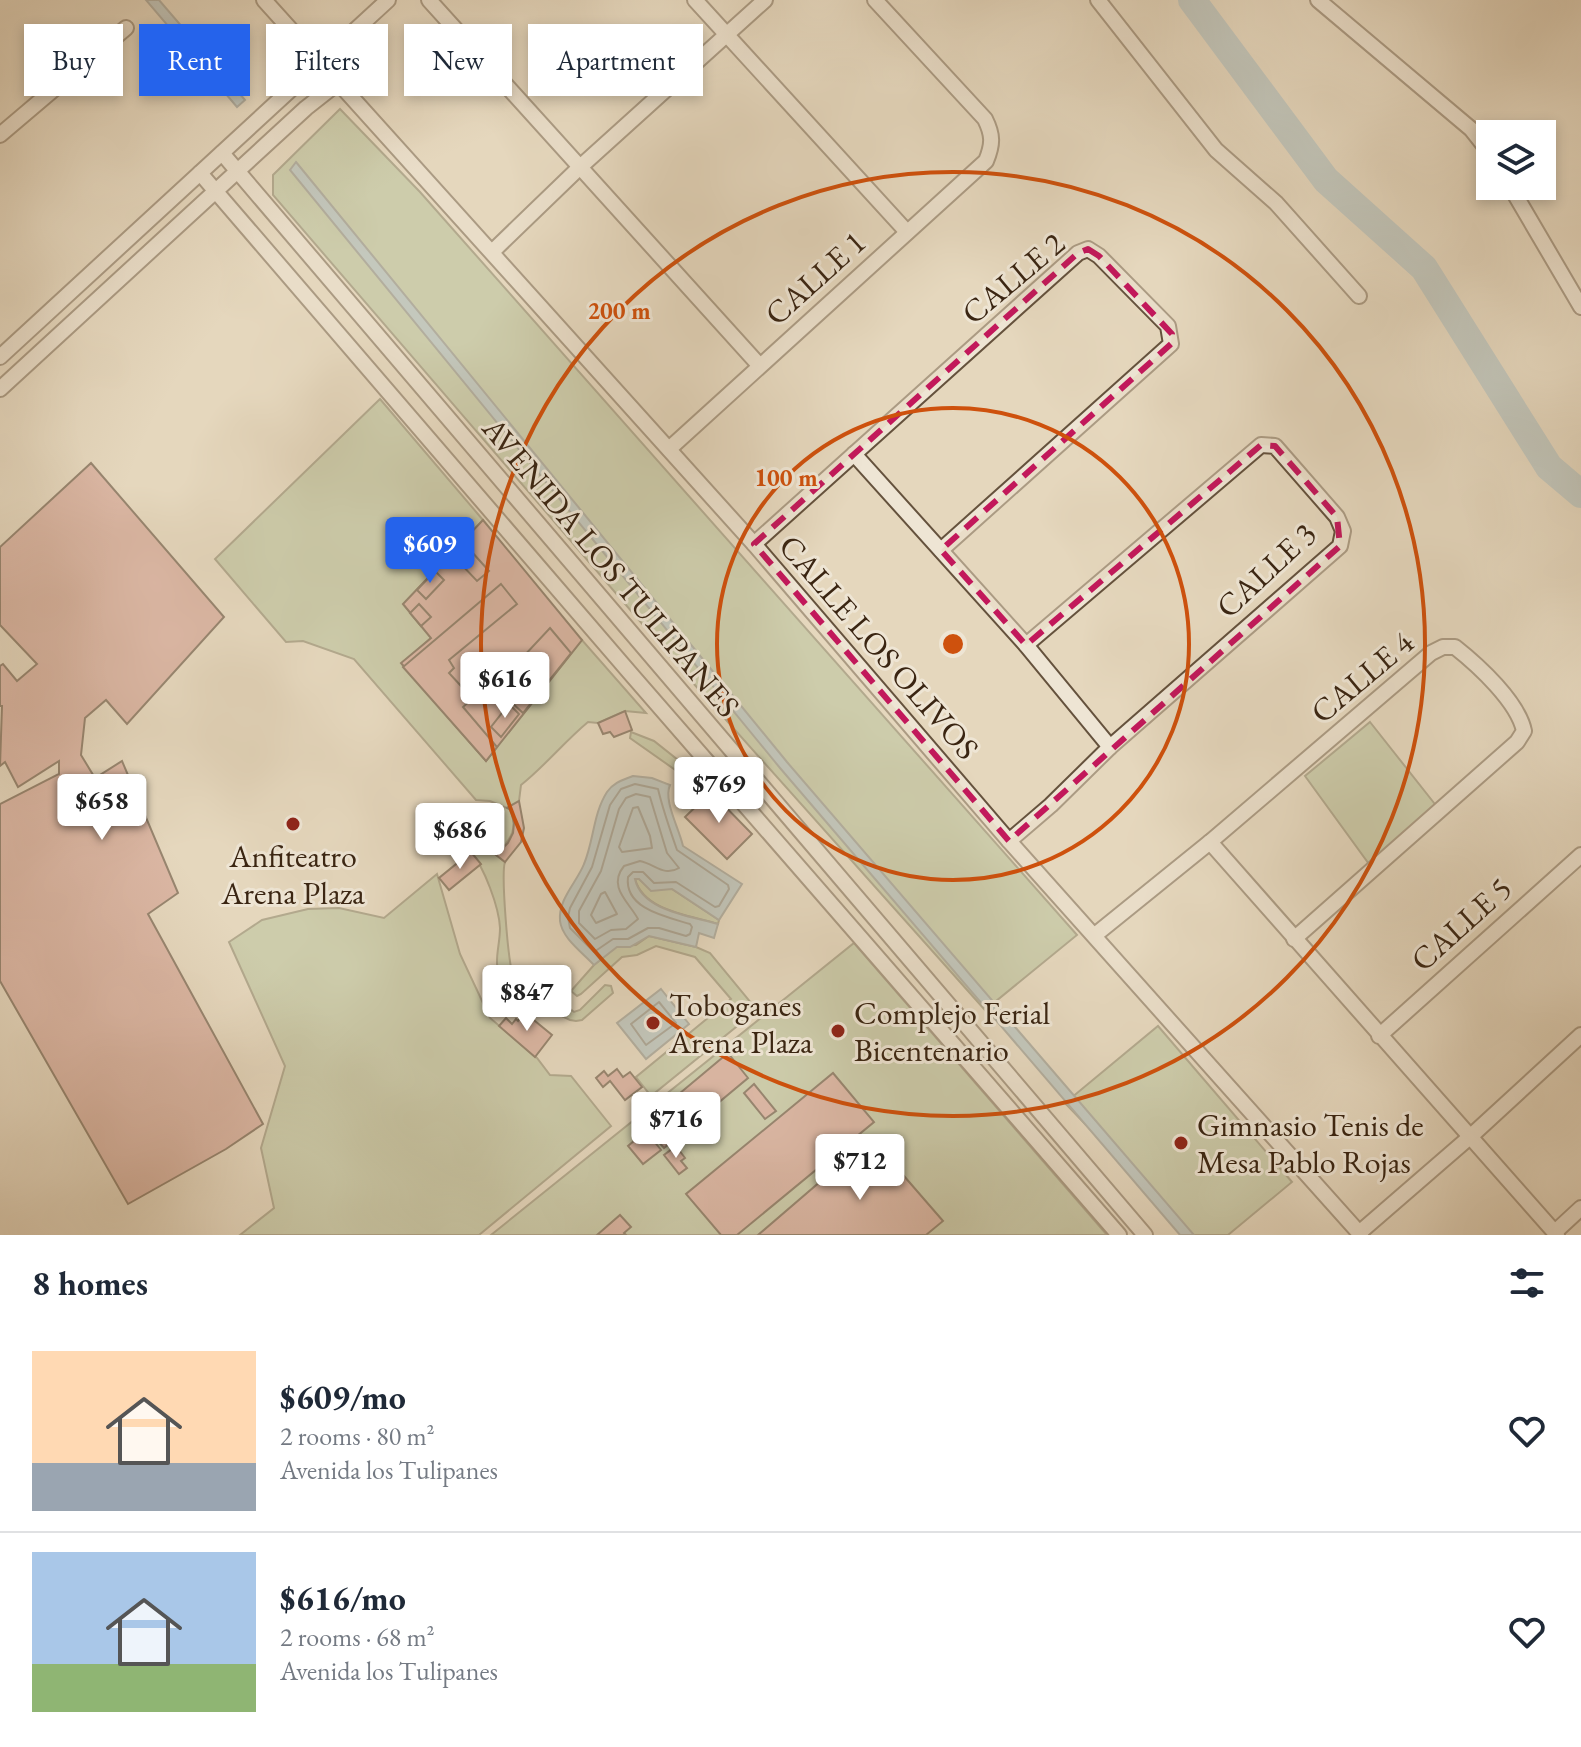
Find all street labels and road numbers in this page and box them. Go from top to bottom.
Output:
street label: CALLE 1 [756,222,874,334]
street label: CALLE 2 [953,222,1074,333]
street label: AVENIDA LOS TULIPANES [472,407,749,726]
street label: CALLE 3 [1207,513,1325,627]
street label: CALLE LOS OLIVOS [770,526,988,768]
street label: CALLE 4 [1302,621,1423,732]
street label: CALLE 5 [1402,868,1520,980]

